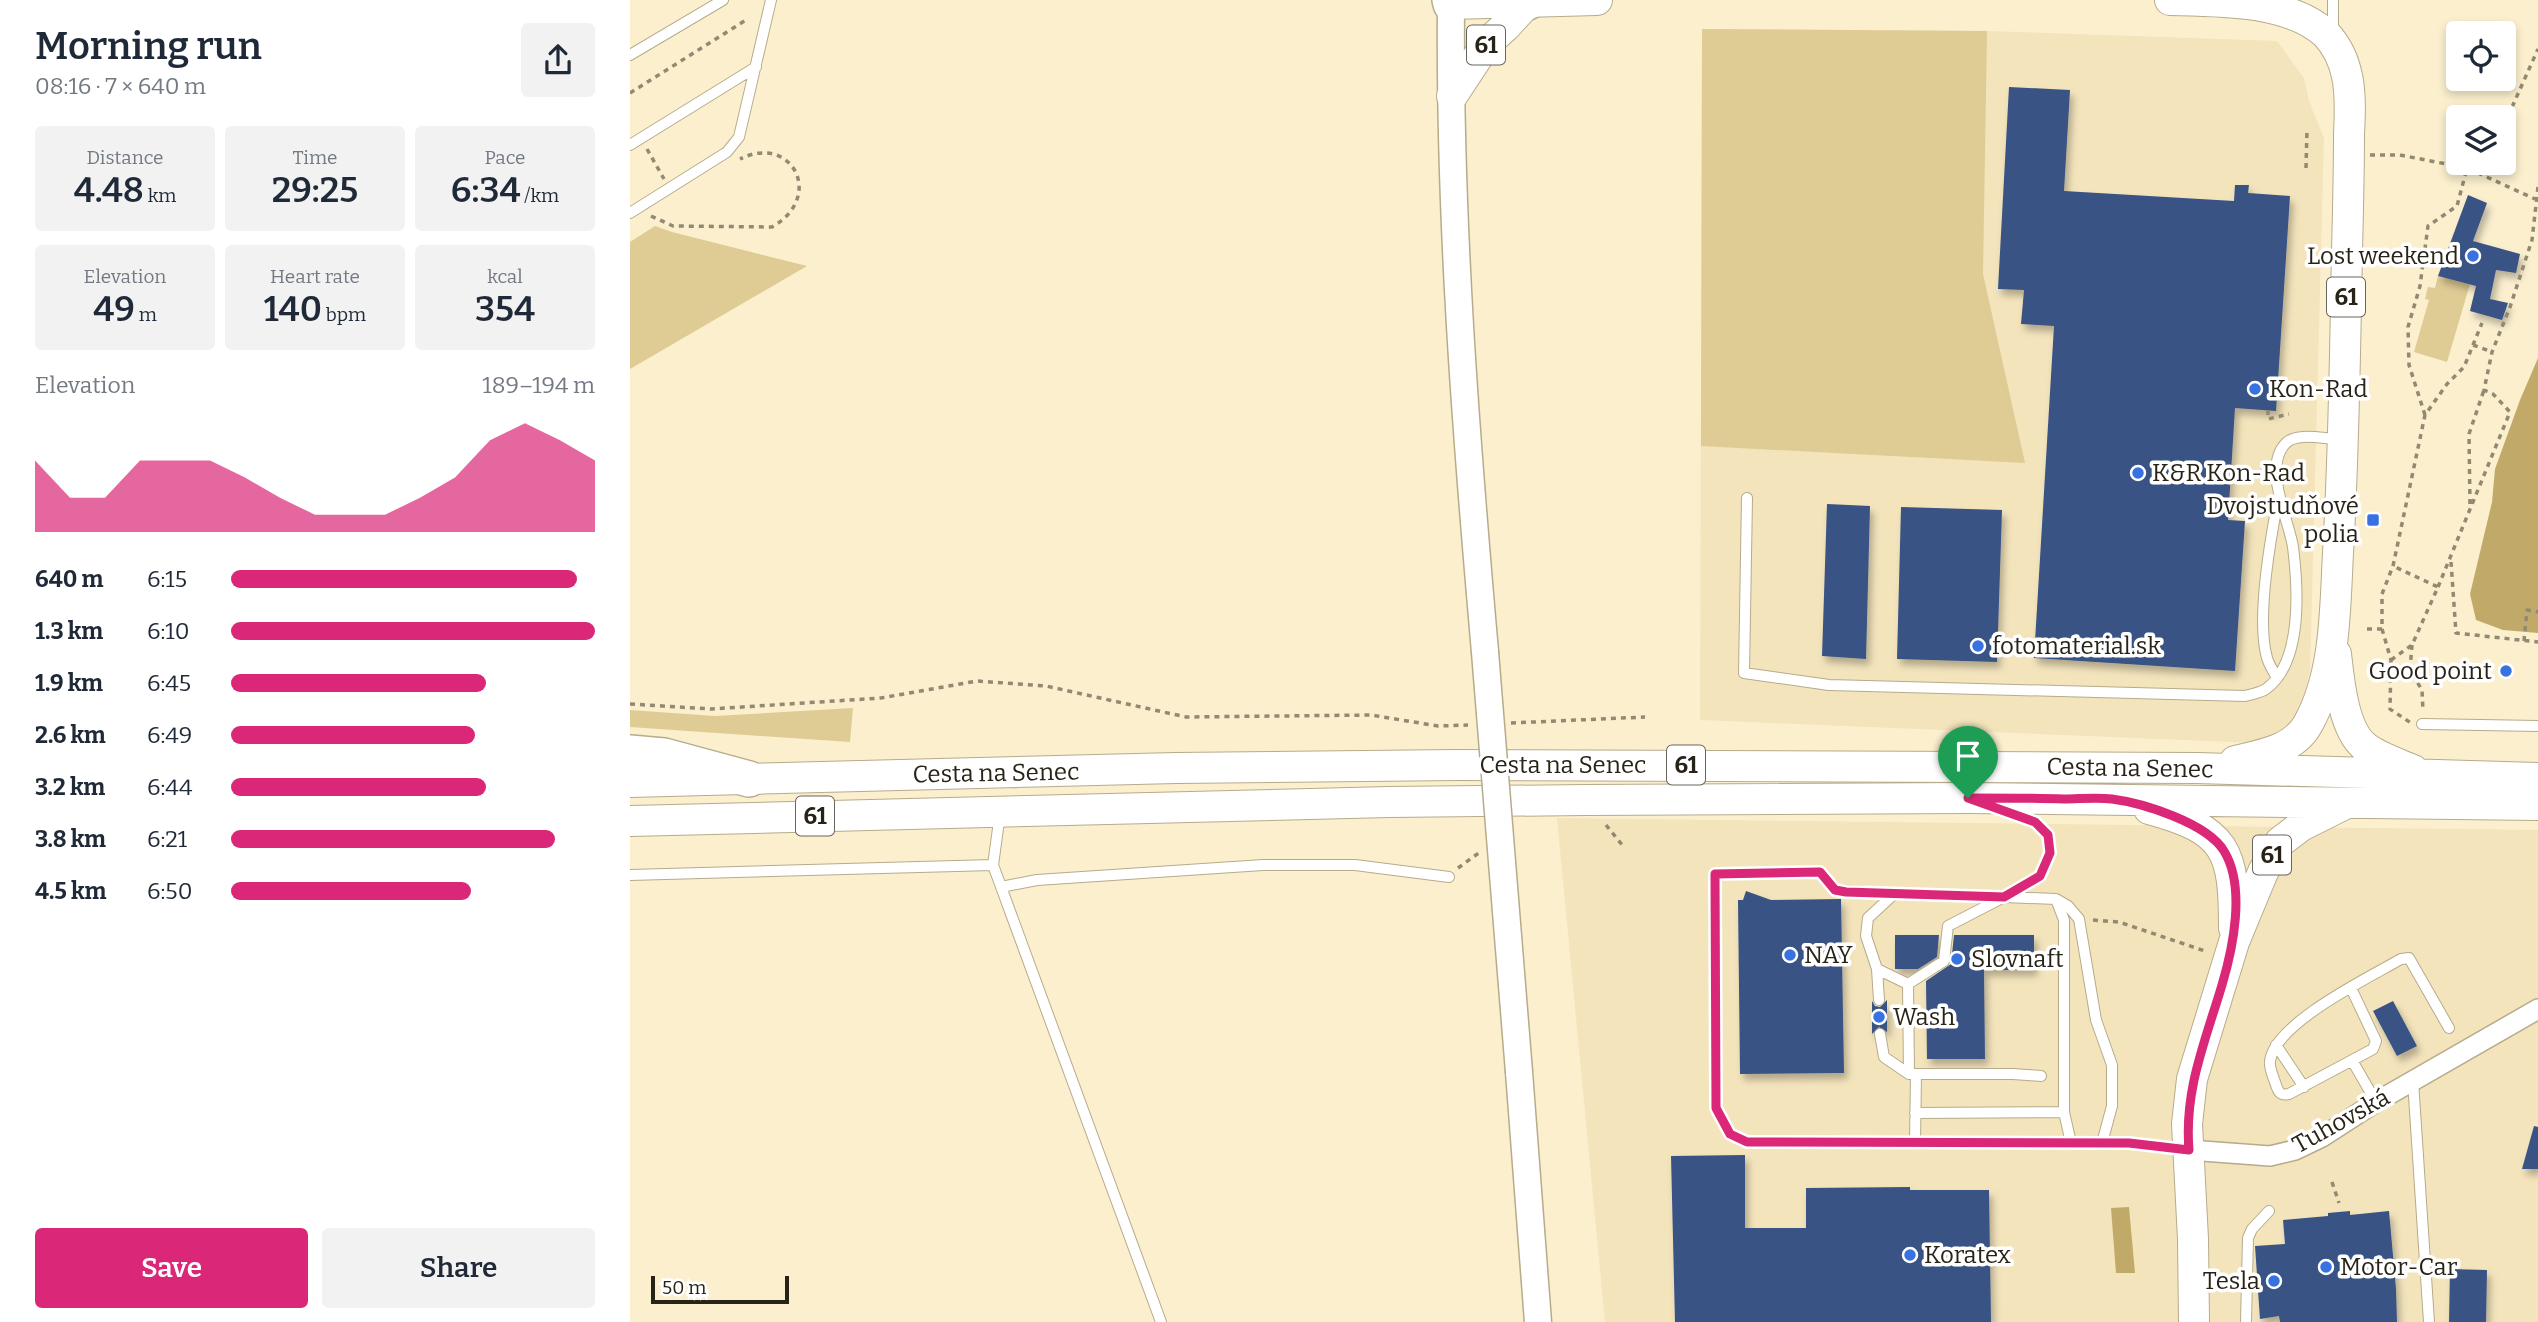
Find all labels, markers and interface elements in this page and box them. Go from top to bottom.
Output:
map controls [2446,21,2516,175]
button: locate [2446,21,2516,91]
text: Morning run [35,23,262,69]
button: share [521,23,595,97]
road number: 61 [1467,26,1505,64]
text: 08:16 · 7 × 640 m [35,72,206,100]
button: layers [2446,105,2516,175]
text: Distance [87,146,163,169]
text: Time [293,146,337,169]
text: Pace [484,146,526,169]
text: 4.48 [74,169,144,211]
text: 29:25 [272,169,358,211]
text: 6:34 [451,169,521,211]
text: km [144,184,176,207]
text: /km [521,184,559,207]
place label: Lost weekend [2307,242,2459,270]
marker: Lost weekend [2465,248,2481,264]
text: Elevation [84,265,166,288]
text: Heart rate [270,265,360,288]
text: kcal [487,265,523,288]
road number: 61 [2327,278,2365,316]
text: 49 [93,288,135,330]
text: 140 [264,288,322,330]
text: 354 [475,288,535,330]
text: m [135,303,157,326]
text: bpm [322,303,366,326]
text: Elevation [35,371,135,399]
text: 189–194 m [482,371,595,399]
place label: Kon-Rad [2269,375,2368,403]
marker: Kon-Rad [2247,381,2263,397]
place label: K&R Kon-Rad [2152,459,2305,487]
marker: K&R Kon-Rad [2130,465,2146,481]
place label: Dvojstudňové polia [2207,492,2359,548]
marker: Dvojstudňové polia [2365,512,2381,528]
text: 640 m [35,565,103,593]
text: 6:15 [147,565,187,593]
text: 1.3 km [35,617,103,645]
text: 6:10 [147,617,189,645]
place label: fotomaterial.sk [1992,632,2161,660]
marker: fotomaterial.sk [1970,638,1986,654]
place label: Good point [2369,657,2492,685]
marker: Good point [2498,663,2514,679]
text: 1.9 km [35,669,103,697]
text: 6:45 [147,669,191,697]
text: 2.6 km [35,721,106,749]
text: 6:49 [147,721,192,749]
pin [1938,726,1998,798]
icon: arrive [1949,737,1987,775]
road number: 61 [1667,746,1705,785]
street label: Cesta na Senec [1480,751,1646,779]
street label: Cesta na Senec [2046,753,2214,783]
street label: Cesta na Senec [912,758,1080,788]
text: 3.2 km [35,773,105,801]
text: 6:44 [147,773,192,801]
road number: 61 [796,796,834,836]
text: 3.8 km [35,825,106,853]
text: 6:21 [147,825,187,853]
road number: 61 [2253,835,2291,874]
text: 4.5 km [35,877,106,905]
text: 6:50 [147,877,192,905]
place label: NAY [1804,941,1853,969]
place label: Slovnaft [1971,945,2064,973]
marker: NAY [1782,947,1798,963]
marker: Slovnaft [1949,951,1965,967]
place label: Wash [1893,1003,1955,1031]
marker: Wash [1871,1009,1887,1025]
street label: Tuhovská [2288,1083,2394,1159]
button: Save [35,1228,308,1308]
button: Share [322,1228,595,1308]
place label: Koratex [1924,1241,2011,1269]
marker: Koratex [1902,1247,1918,1263]
place label: Motor-Car [2340,1253,2458,1281]
marker: Motor-Car [2318,1259,2334,1275]
place label: Tesla [2203,1267,2260,1295]
scale bar [651,1273,789,1305]
marker: Tesla [2266,1273,2282,1289]
text: 50 m [662,1276,706,1299]

